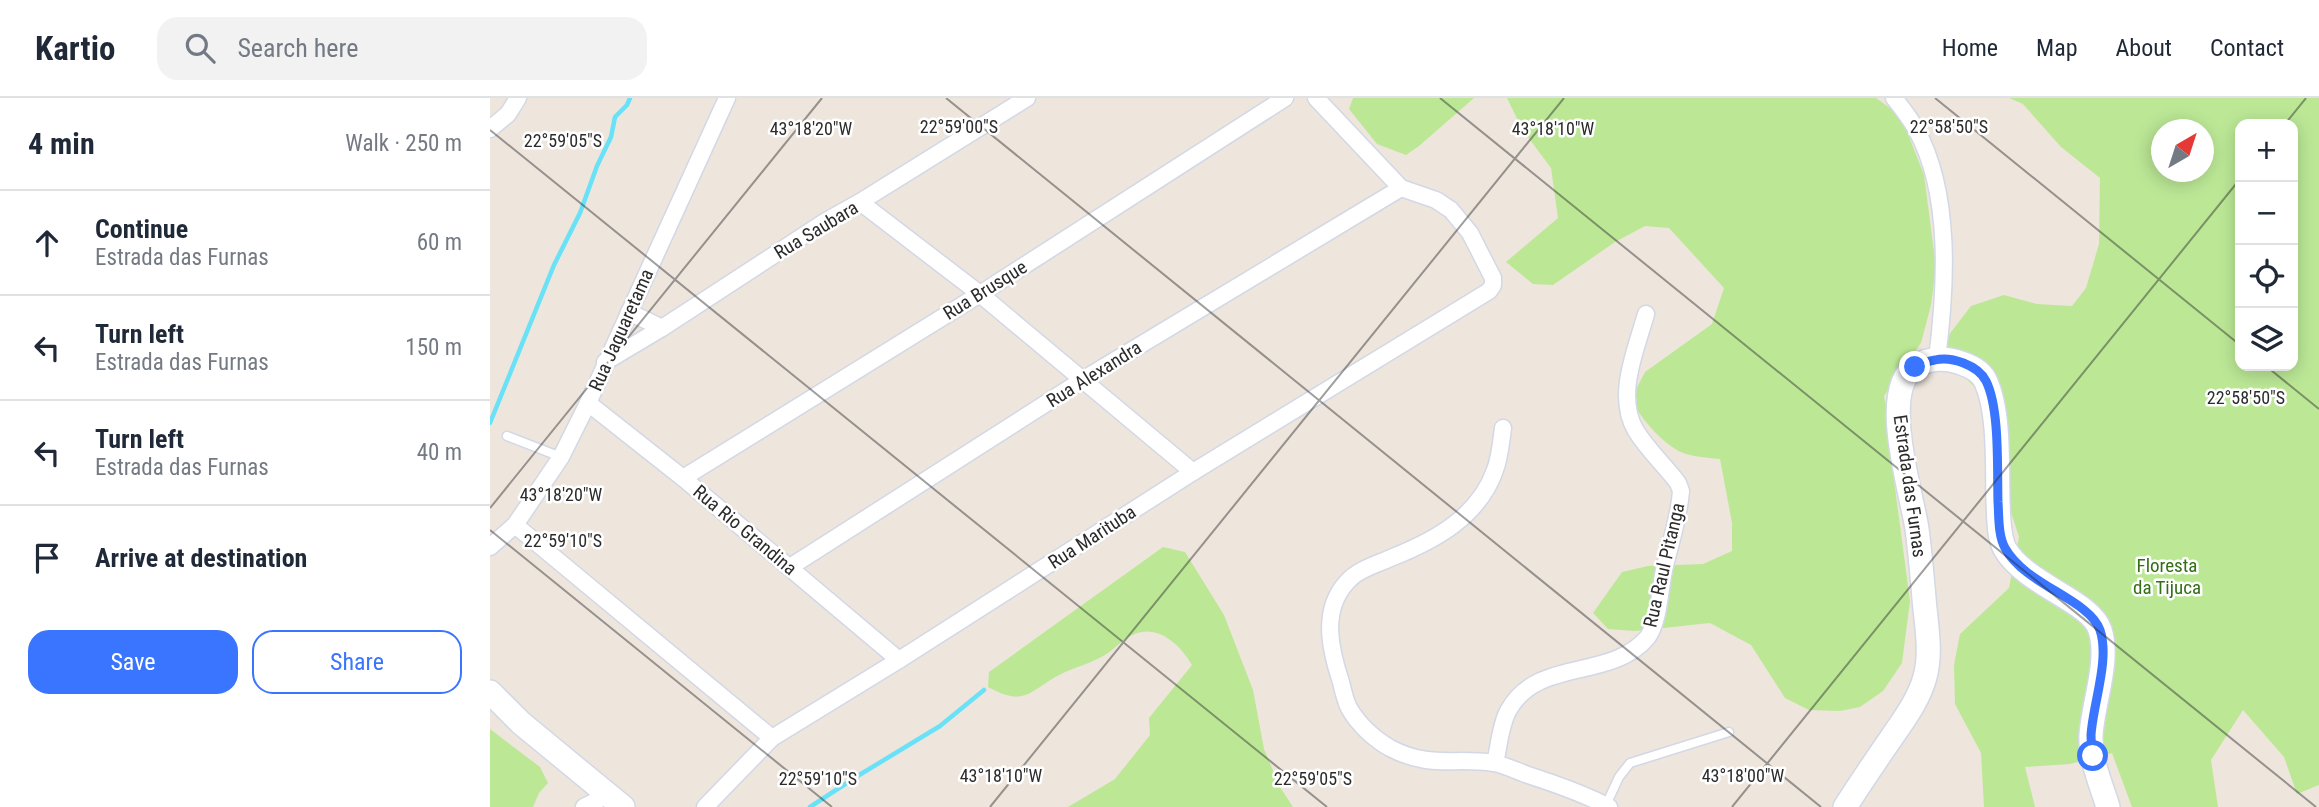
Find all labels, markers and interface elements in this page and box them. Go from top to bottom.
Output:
search box [157,17,647,80]
text: Kartio [35,29,115,68]
icon: search [181,29,219,67]
text: Search here [237,33,358,63]
text: Home [1942,34,1998,62]
text: Map [2036,34,2078,62]
text: About [2116,34,2172,62]
text: Contact [2210,34,2284,62]
text: 22°59'00"S [920,116,998,137]
text: 22°58'50"S [1910,116,1988,137]
text: 43°18'20"W [770,118,853,139]
text: 43°18'10"W [1512,118,1595,139]
north arrow [2151,119,2214,182]
map controls [2235,119,2298,371]
button: + [2235,119,2298,182]
text: 4 min [28,126,95,161]
text: Walk · 250 m [345,130,462,157]
text: 22°59'05"S [524,130,602,151]
button: − [2235,182,2298,245]
street label: Rua Saubara [770,196,862,264]
text: Continue [95,214,188,244]
icon: ahead [28,224,66,262]
text: 60 m [417,229,462,256]
text: Estrada das Furnas [95,244,269,271]
button: locate [2235,245,2298,308]
street label: Rua Brusque [939,255,1031,325]
street label: Rua Jaguaretama [584,265,658,395]
button: layers [2235,308,2298,371]
text: Turn left [95,319,184,349]
icon: left [28,329,66,367]
text: 150 m [405,334,462,361]
street label: Rua Alexandra [1042,336,1146,412]
text: Estrada das Furnas [95,349,269,376]
route end [1899,351,1930,382]
text: 22°58'50"S [2207,387,2285,408]
street label: Estrada das Furnas [1889,413,1931,559]
text: Turn left [95,424,184,454]
icon: left [28,434,66,472]
text: 40 m [417,439,462,466]
text: Estrada das Furnas [95,454,269,481]
street label: Rua Rio Grandina [689,480,801,580]
text: 43°18'20"W [520,484,603,505]
street label: Rua Marituba [1044,500,1140,574]
street label: Rua Raul Pitanga [1638,500,1690,630]
text: 22°59'10"S [524,530,602,551]
icon: arrive [28,539,66,577]
text: Arrive at destination [95,543,307,573]
park label: Floresta da Tijuca [2133,554,2201,599]
button: Save [28,630,238,694]
button: Share [252,630,462,694]
route start [2077,740,2108,771]
text: 43°18'10"W [960,765,1043,786]
text: 43°18'00"W [1702,765,1785,786]
text: 22°59'10"S [779,768,857,789]
text: 22°59'05"S [1274,768,1352,789]

